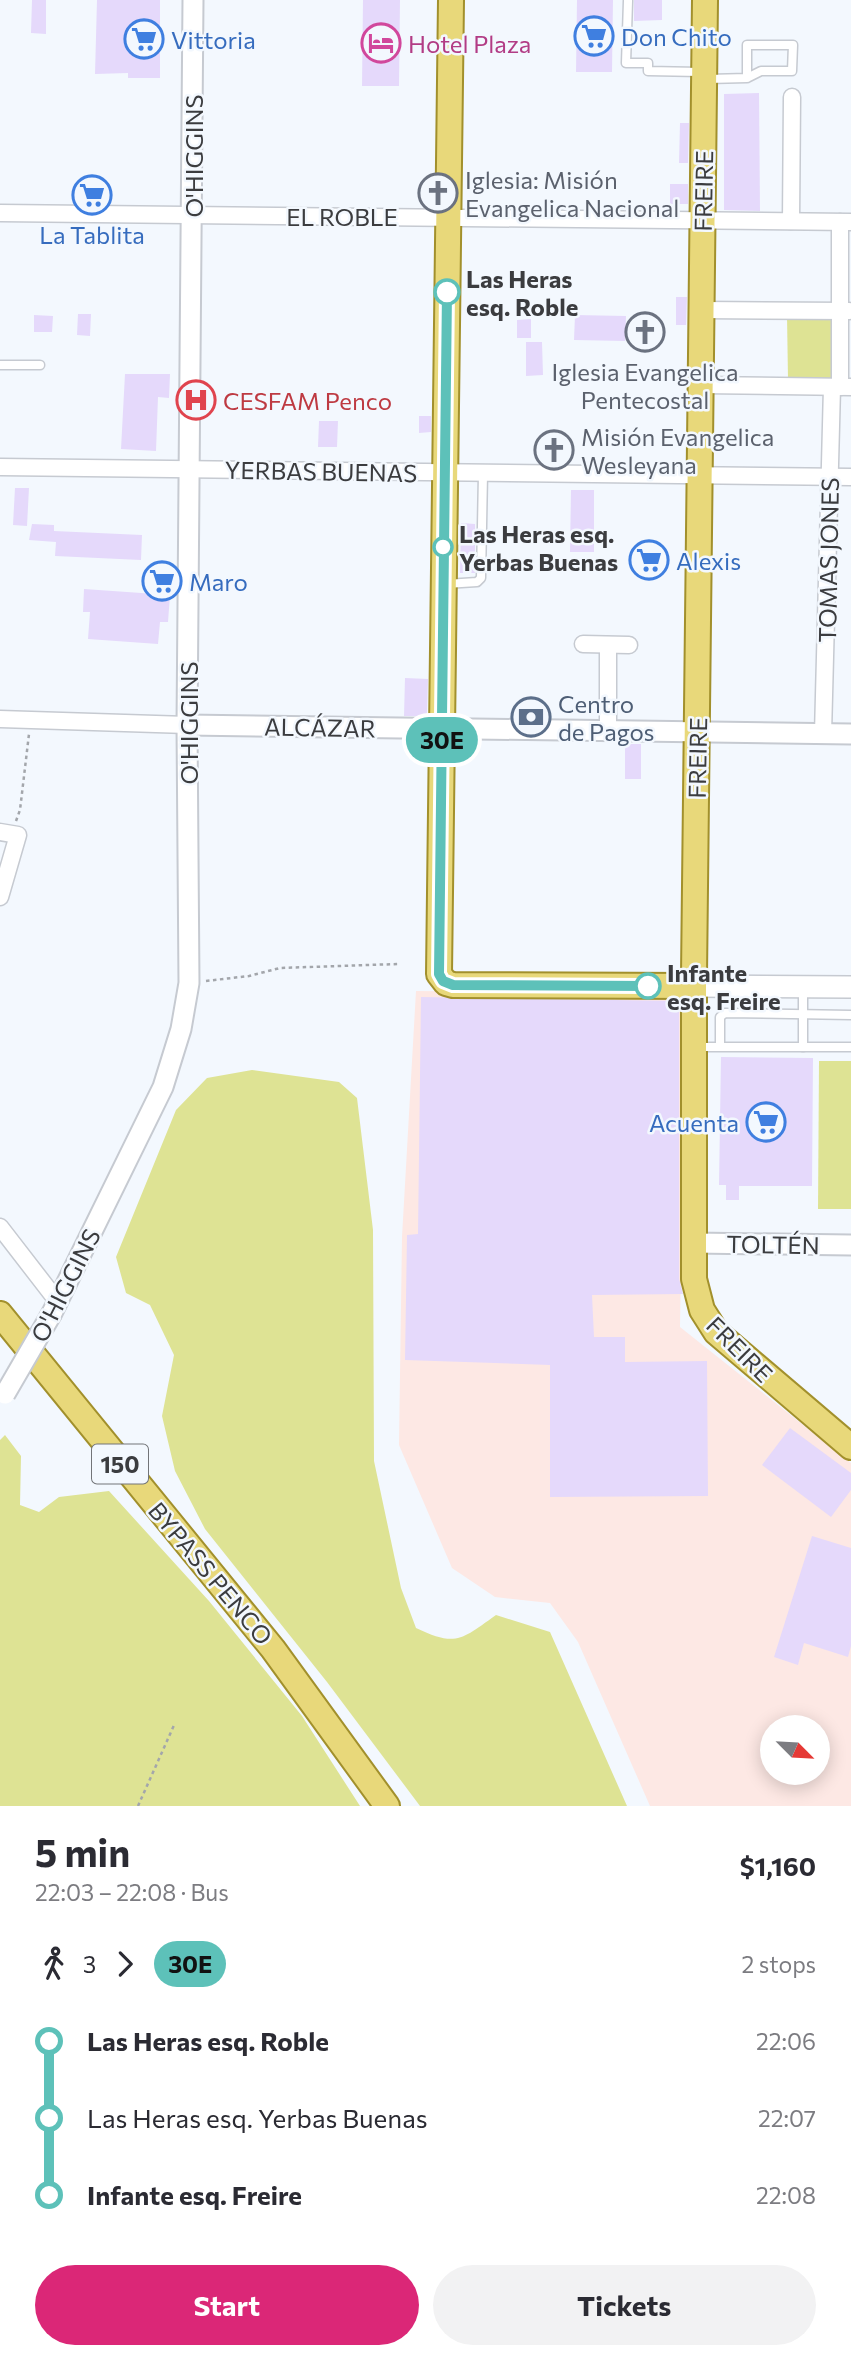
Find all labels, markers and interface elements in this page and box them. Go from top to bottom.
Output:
supermarket icon: Don Chito [573,15,615,57]
supermarket icon: Vittoria [123,18,165,60]
hotel icon: Hotel Plaza [360,22,402,64]
place label: Don Chito [621,22,732,51]
place label: Vittoria [171,25,256,54]
place label: Hotel Plaza [408,29,531,58]
street label: O'HIGGINS [179,94,208,218]
street label: FREIRE [688,150,718,232]
place label: Iglesia: Misión Evangelica Nacional [465,165,679,222]
church icon: Iglesia: Misión Evangelica Nacional [417,172,459,214]
supermarket icon: La Tablita [71,174,113,216]
street label: EL ROBLE [286,202,398,231]
place label: La Tablita [39,220,145,249]
place label: Las Heras esq. Roble [466,264,578,321]
marker: Las Heras esq. Roble [434,279,460,305]
church icon: Iglesia Evangelica Pentecostal [624,311,666,353]
place label: Iglesia Evangelica Pentecostal [551,357,739,414]
hospital icon: CESFAM Penco [175,379,217,421]
place label: CESFAM Penco [223,386,392,415]
place label: Misión Evangelica Wesleyana [581,422,774,479]
church icon: Misión Evangelica Wesleyana [533,429,575,471]
street label: YERBAS BUENAS [224,455,418,487]
street label: TOMAS JONES [812,477,844,643]
place label: Las Heras esq. Yerbas Buenas [459,519,618,576]
marker: Las Heras esq. Yerbas Buenas [433,537,453,557]
supermarket icon: Alexis [628,539,670,581]
place label: Alexis [676,546,741,575]
supermarket icon: Maro [141,560,183,602]
place label: Maro [189,567,248,596]
street label: O'HIGGINS [174,661,203,785]
place label: Centro de Pagos [558,689,655,746]
bank icon: Centro de Pagos [510,696,552,738]
street label: ALCÁZAR [264,712,376,742]
line badge: 30E [402,717,482,763]
street label: FREIRE [682,717,712,799]
text: 30E [420,725,464,754]
place label: Infante esq. Freire [667,958,781,1015]
marker: Infante esq. Freire [635,973,661,999]
supermarket icon: Acuenta [745,1101,787,1143]
place label: Acuenta [649,1108,739,1137]
street label: O'HIGGINS [24,1224,106,1346]
street label: TOLTÉN [726,1229,820,1259]
street label: FREIRE [701,1310,779,1388]
road number: 150 [92,1444,148,1484]
street label: BYPASS PENCO [143,1496,279,1650]
north arrow [760,1715,830,1785]
map controls [760,1715,830,1785]
text: 5 min [35,1828,130,1875]
text: $1,160 [740,1850,816,1881]
text: 22:03 – 22:08 · Bus [35,1878,229,1906]
icon: walk [35,1945,73,1983]
icon: forward [106,1945,144,1983]
text: 30E [168,1949,212,1978]
text: 3 [83,1950,96,1978]
text: 2 stops [742,1950,816,1978]
text: Las Heras esq. Roble [87,2025,329,2056]
text: 22:06 [756,2027,816,2055]
text: Las Heras esq. Yerbas Buenas [87,2102,428,2133]
text: 22:07 [758,2104,816,2132]
text: Infante esq. Freire [87,2179,302,2210]
text: 22:08 [756,2181,816,2209]
button: Start [35,2265,419,2345]
button: Tickets [433,2265,816,2345]

